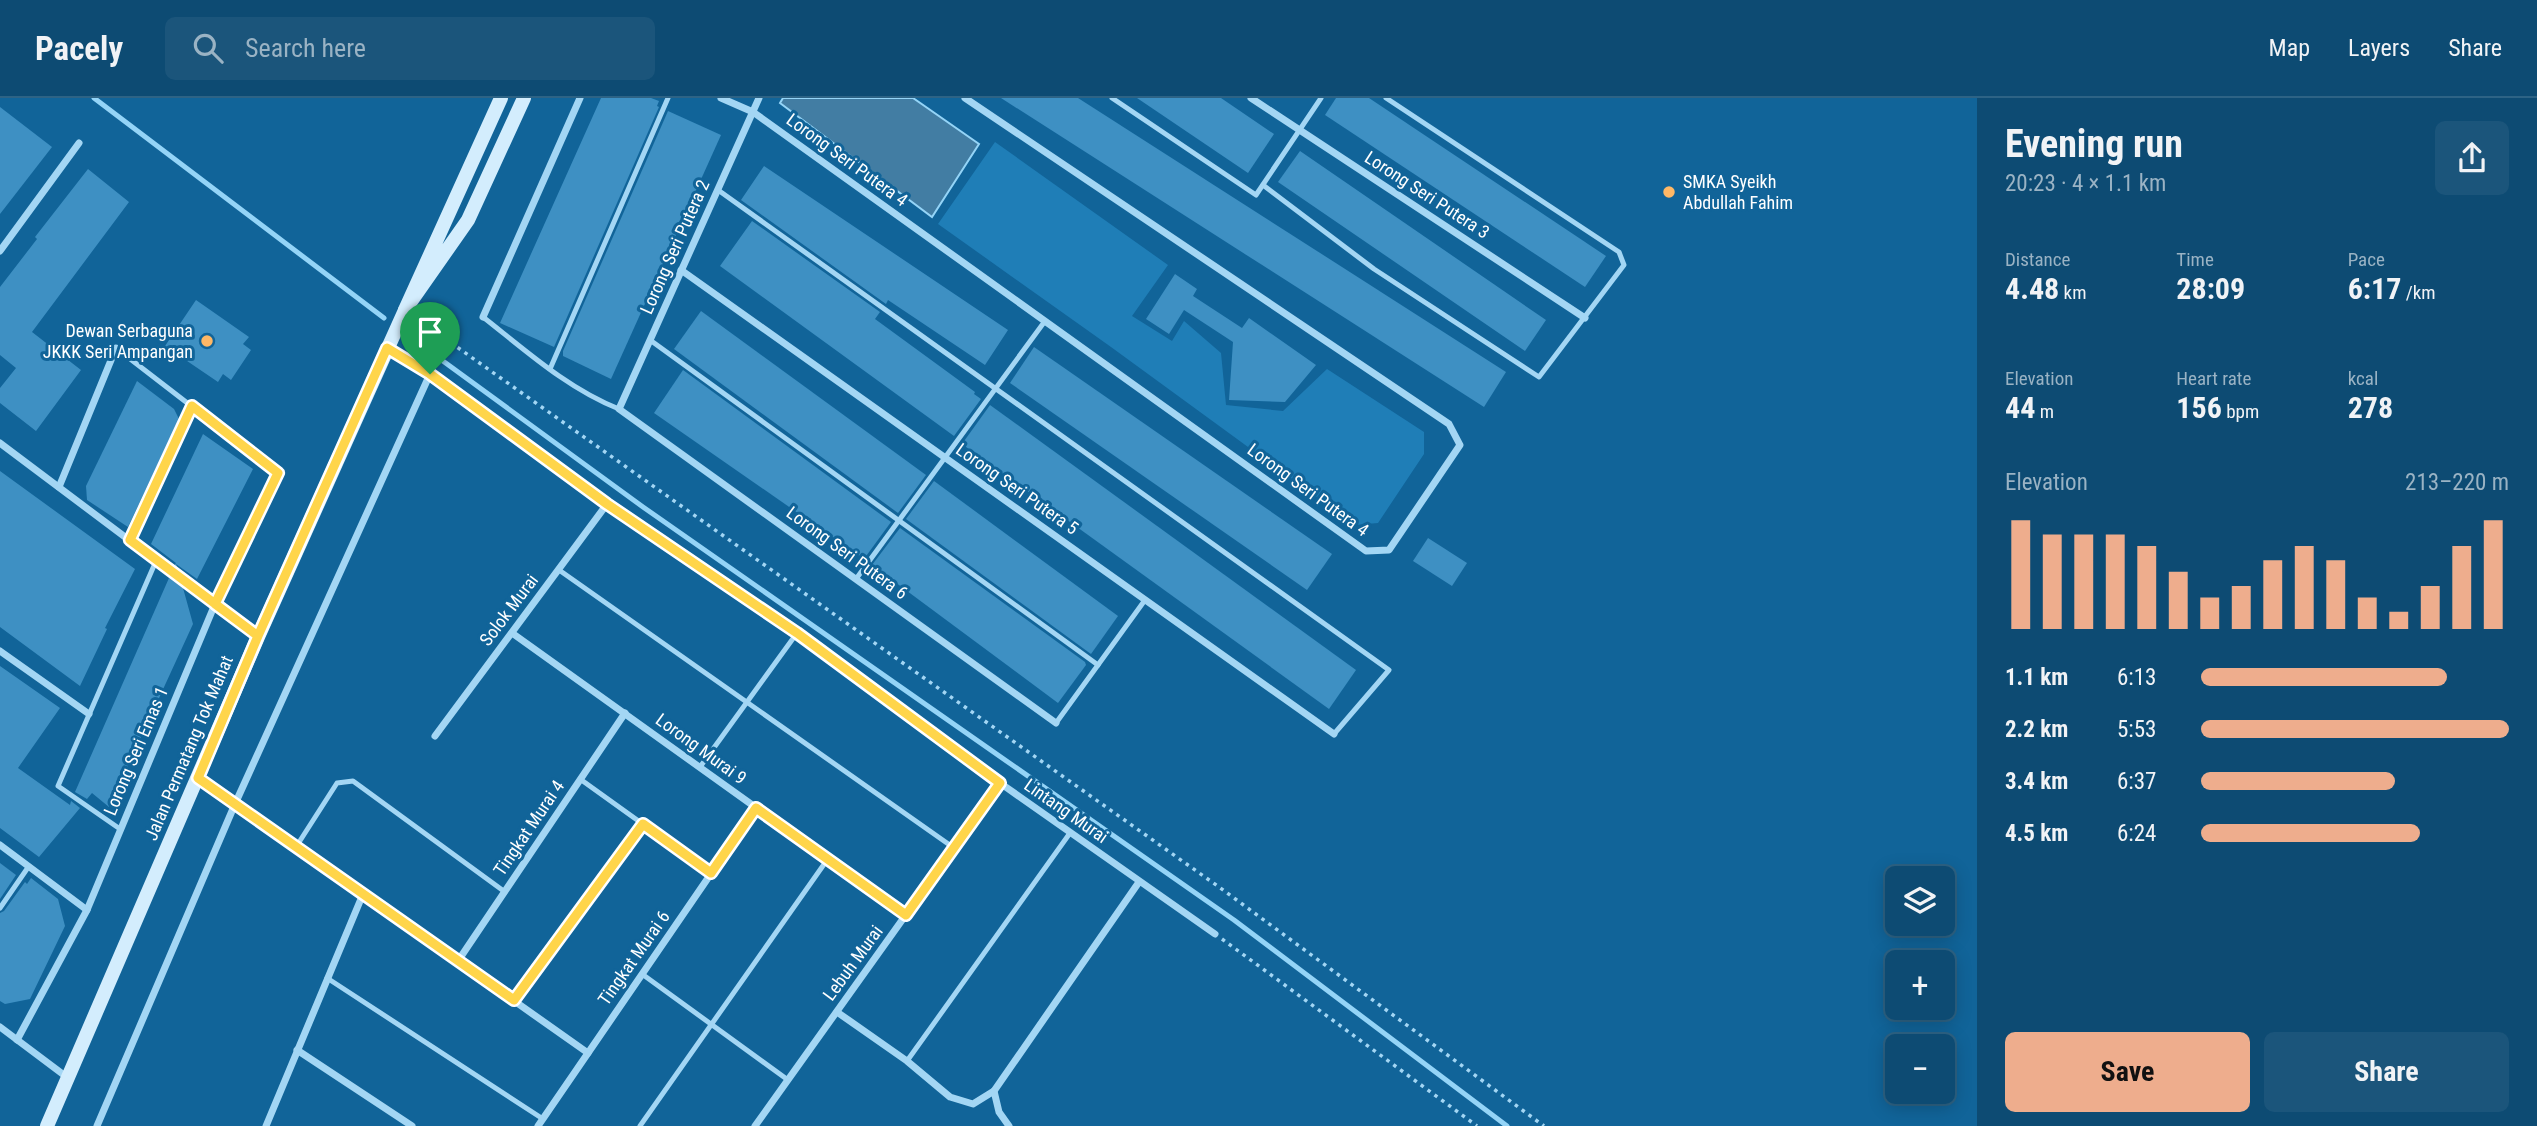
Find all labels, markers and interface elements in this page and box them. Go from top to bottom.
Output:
search box [165,17,655,80]
text: Pacely [35,29,123,68]
icon: search [189,29,227,67]
text: Search here [245,33,366,63]
text: Map [2269,34,2310,62]
text: Layers [2348,34,2410,62]
text: Share [2448,34,2502,62]
street label: Lorong Seri Putera 4 [783,109,912,211]
button: share [2435,121,2509,195]
text: Evening run [2005,122,2183,166]
street label: Lorong Seri Putera 3 [1361,146,1494,243]
text: 20:23 · 4 × 1.1 km [2005,170,2166,197]
place label: SMKA Syeikh Abdullah Fahim [1683,171,1793,213]
street label: Lorong Seri Putera 2 [636,176,714,317]
marker: SMKA Syeikh Abdullah Fahim [1661,184,1677,200]
text: Distance [2005,248,2070,271]
text: Time [2176,248,2214,271]
text: Pace [2348,248,2385,271]
text: 4.48 [2005,271,2059,306]
text: 28:09 [2176,271,2245,306]
text: 6:17 [2348,271,2401,306]
text: km [2059,281,2086,304]
text: /km [2401,281,2436,304]
pin [400,302,460,374]
icon: arrive [411,313,449,351]
place label: Dewan Serbaguna JKKK Seri Ampangan [43,320,193,362]
marker: Dewan Serbaguna JKKK Seri Ampangan [199,333,215,349]
text: Elevation [2005,367,2073,390]
text: Heart rate [2176,367,2251,390]
text: kcal [2348,367,2378,390]
text: 44 [2005,390,2035,425]
text: 156 [2176,390,2222,425]
text: 278 [2348,390,2393,425]
text: m [2035,400,2054,423]
text: bpm [2222,400,2259,423]
street label: Lorong Seri Putera 5 [952,439,1083,539]
street label: Lorong Seri Putera 4 [1244,439,1373,541]
text: Elevation [2005,469,2088,496]
text: 213–220 m [2405,469,2509,496]
street label: Lorong Seri Putera 6 [783,502,912,604]
street label: Solok Murai [475,570,542,650]
street label: Jalan Permatang Tok Mahat [140,652,237,843]
text: 1.1 km [2005,664,2068,691]
text: 6:13 [2117,664,2156,691]
street label: Lorong Seri Emas 1 [99,683,172,818]
street label: Lorong Murai 9 [652,709,751,788]
text: 2.2 km [2005,716,2068,743]
text: 5:53 [2117,716,2156,743]
text: 3.4 km [2005,768,2068,795]
text: 6:37 [2117,768,2156,795]
street label: Lintang Murai [1020,774,1112,847]
street label: Tingkat Murai 4 [489,776,568,879]
text: 4.5 km [2005,820,2068,847]
text: 6:24 [2117,820,2156,847]
map controls [1885,866,1955,1104]
button: layers [1885,866,1955,936]
street label: Tingkat Murai 6 [593,906,674,1009]
street label: Lebuh Murai [818,921,887,1004]
button: + [1885,950,1955,1020]
button: Save [2005,1032,2250,1112]
button: Share [2264,1032,2509,1112]
button: − [1885,1034,1955,1104]

